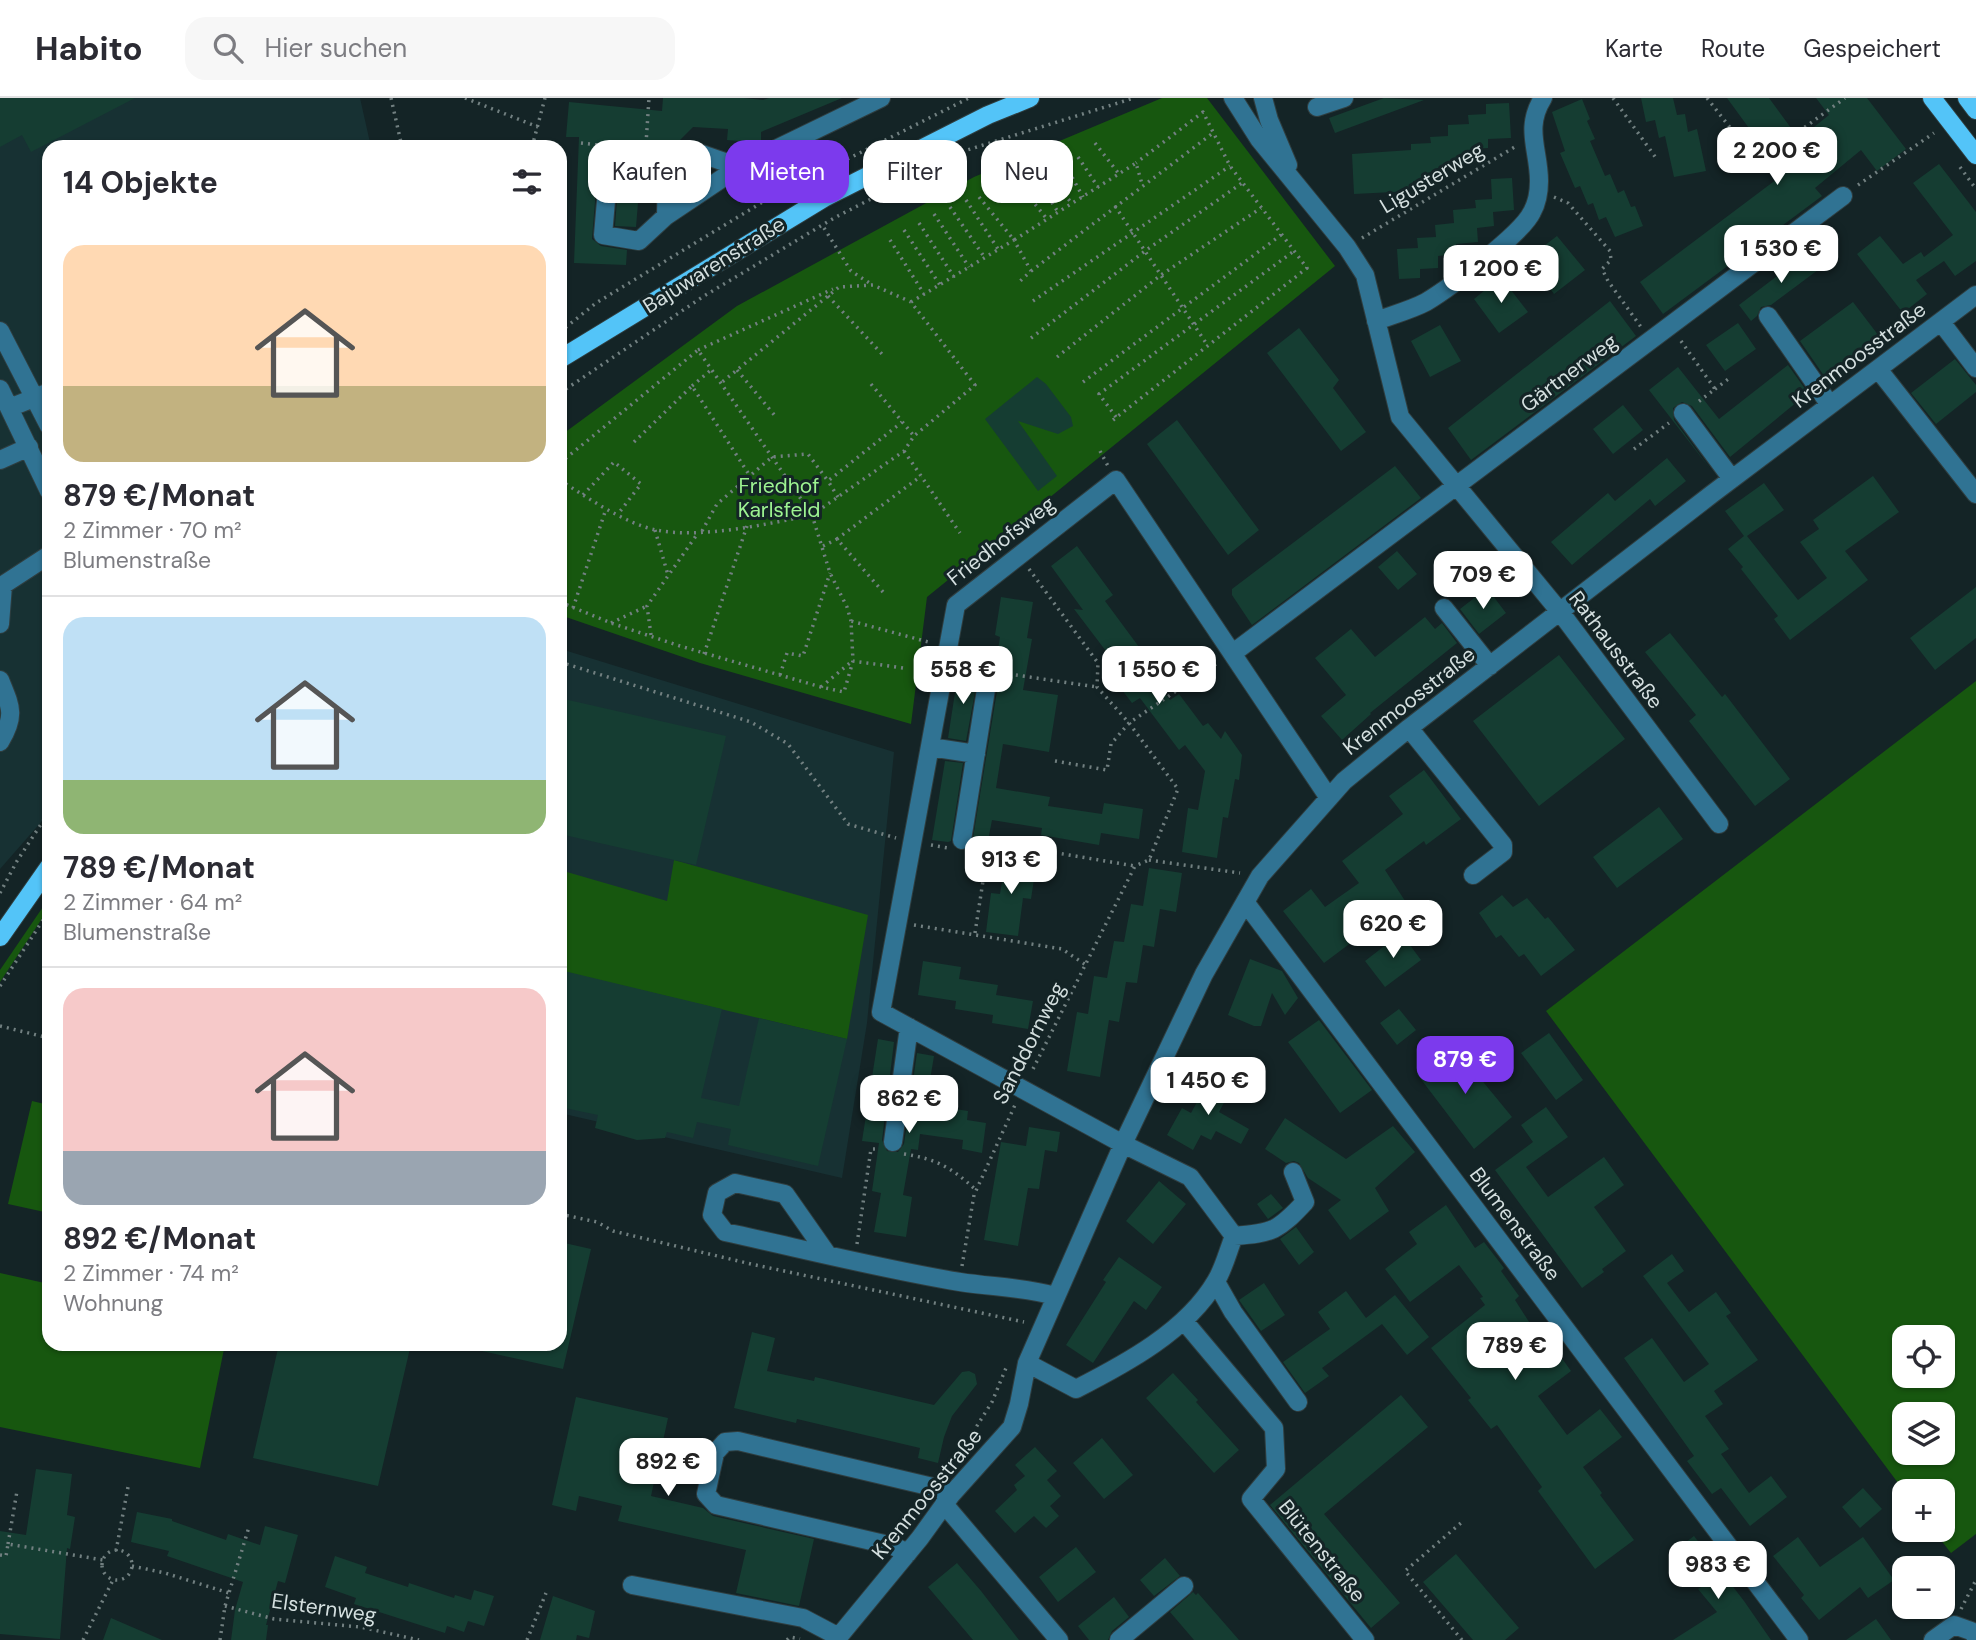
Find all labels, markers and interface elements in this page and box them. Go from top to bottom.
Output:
search box [185,17,675,80]
text: Habito [35,27,143,70]
icon: search [209,29,247,67]
text: Hier suchen [265,31,407,65]
text: Karte [1605,33,1663,64]
text: Route [1701,33,1765,64]
text: Gespeichert [1803,33,1941,64]
pin: 2 200 € [1712,127,1842,187]
text: 2 200 € [1733,135,1821,165]
street label: Ligusterweg [1375,136,1490,220]
chip: Kaufen [588,140,711,203]
chip: Mieten [725,140,849,203]
chip: Filter [863,140,967,203]
chip: Neu [981,140,1073,203]
text: 14 Objekte [63,163,218,202]
icon: filters [508,163,546,201]
street label: Bajuwarenstraße [638,210,790,320]
pin: 1 530 € [1716,226,1846,285]
text: 1 530 € [1740,233,1822,263]
pin: 1 200 € [1436,246,1566,305]
text: 1 200 € [1460,253,1542,283]
icon: home [242,290,368,416]
street label: Krenmoosstraße [1786,295,1932,415]
street label: Gärtnerweg [1515,327,1623,419]
park label: Friedhof Karlsfeld [738,472,820,524]
text: 879 €/Monat [63,476,255,515]
street label: Friedhofsweg [941,490,1061,592]
text: 2 Zimmer · 70 m² [63,515,242,545]
text: Blumenstraße [63,545,211,575]
pin: 709 € [1434,552,1532,611]
text: 709 € [1450,559,1516,589]
street label: Rathausstraße [1562,585,1670,715]
street label: Krenmoosstraße [1337,640,1481,762]
pin: 558 € [914,646,1012,706]
pin: 1 550 € [1094,646,1224,706]
text: 558 € [930,654,996,684]
text: 1 550 € [1118,654,1200,684]
icon: home [242,662,368,788]
pin: 913 € [962,836,1060,896]
text: 913 € [981,844,1041,874]
text: 789 €/Monat [63,848,255,887]
text: 2 Zimmer · 64 m² [63,887,242,917]
pin: 620 € [1344,900,1442,960]
text: 620 € [1359,908,1427,938]
text: Blumenstraße [63,917,211,947]
street label: Sanddornweg [986,977,1072,1109]
icon: home [242,1033,368,1159]
pin: 879 € [1416,1037,1514,1096]
text: 879 € [1433,1044,1497,1074]
pin: 1 450 € [1143,1058,1273,1117]
text: 1 450 € [1167,1065,1249,1095]
pin: 862 € [860,1076,958,1135]
text: 862 € [876,1083,942,1113]
street label: Blumenstraße [1463,1162,1567,1286]
text: 892 €/Monat [63,1219,256,1258]
text: 2 Zimmer · 74 m² [63,1258,239,1288]
text: Wohnung [63,1288,163,1318]
pin: 789 € [1466,1322,1564,1382]
map controls [1892,1325,1955,1619]
button: locate [1892,1325,1955,1388]
text: 789 € [1483,1330,1547,1360]
button: layers [1892,1402,1955,1465]
street label: Krenmoosstraße [866,1423,989,1565]
pin: 892 € [619,1438,717,1498]
text: 892 € [635,1446,701,1476]
button: + [1892,1479,1955,1542]
street label: Blütenstraße [1272,1494,1372,1608]
pin: 983 € [1669,1542,1767,1601]
text: 983 € [1685,1549,1751,1579]
button: − [1892,1556,1955,1619]
street label: Elsternweg [270,1587,378,1629]

